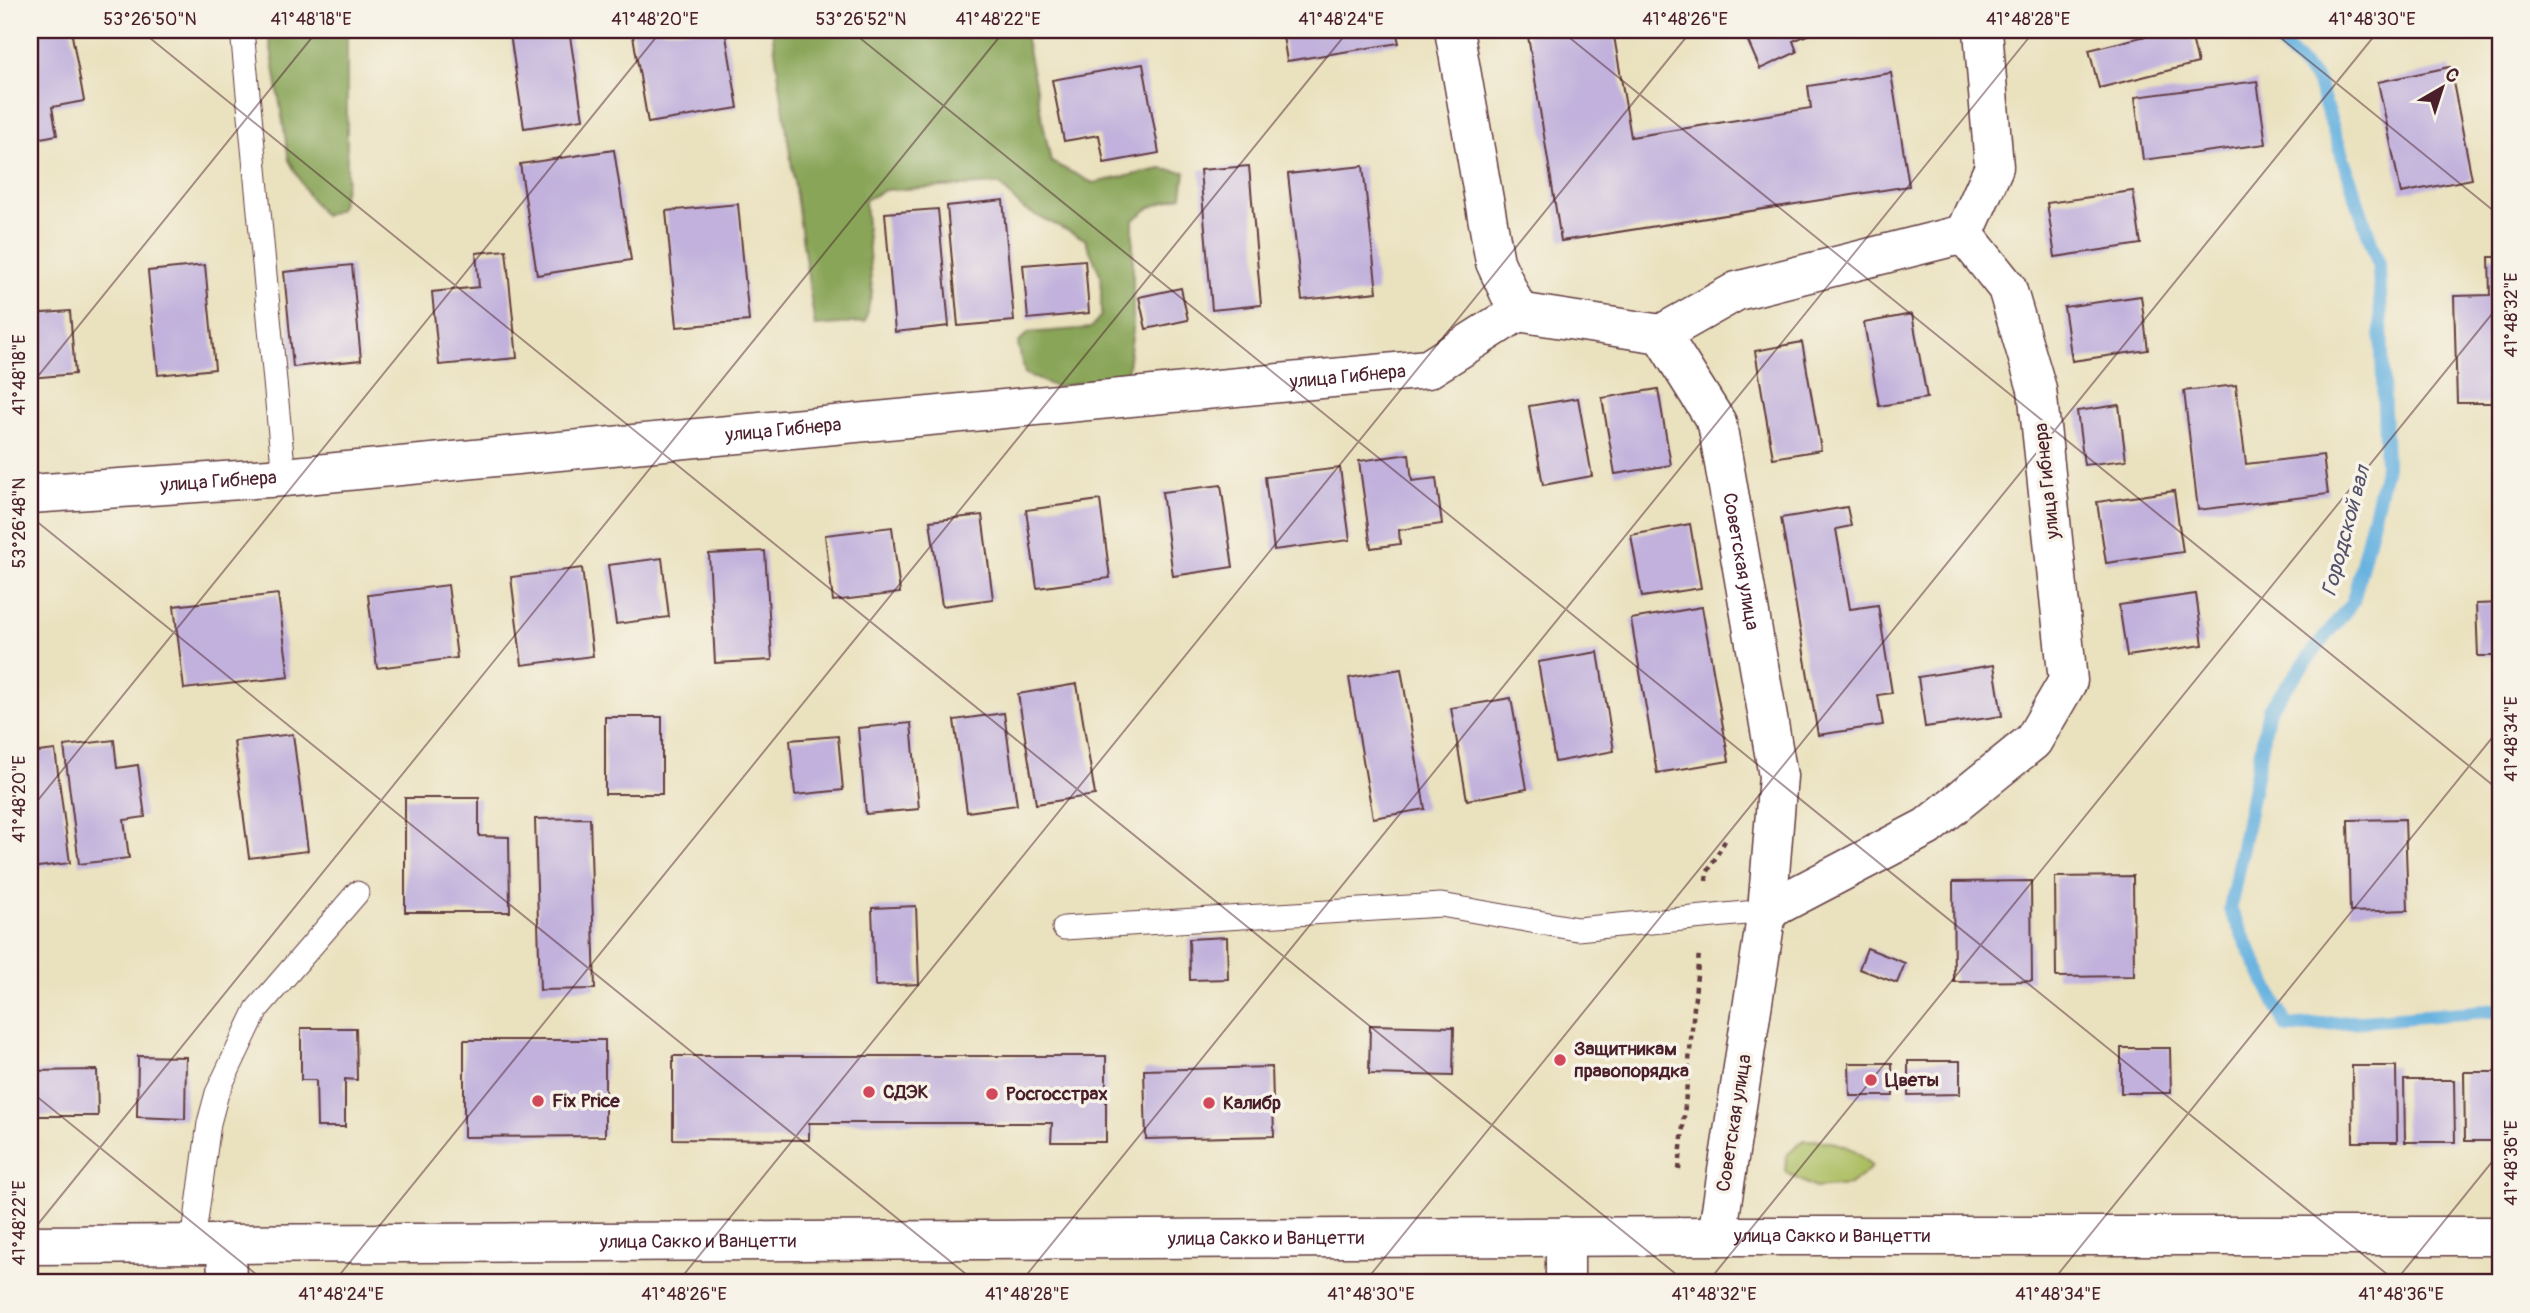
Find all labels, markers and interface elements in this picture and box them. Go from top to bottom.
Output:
text: 53°26'50"N [103,8,197,31]
text: 41°48'18"E [270,8,352,31]
text: 41°48'20"E [611,8,699,31]
text: 53°26'52"N [815,8,907,31]
text: 41°48'22"E [955,8,1041,31]
text: 41°48'24"E [1298,8,1384,31]
text: 41°48'26"E [1642,8,1728,31]
text: 41°48'28"E [1986,8,2070,31]
text: 41°48'30"E [2328,8,2416,31]
north arrow [2408,52,2478,122]
text: С [2440,63,2464,89]
text: 41°48'32"E [2500,272,2523,358]
text: 41°48'18"E [8,334,31,416]
street label: улица Гибнера [1288,359,1407,394]
street label: улица Гибнера [723,412,843,447]
street label: улица Гибнера [2029,422,2065,541]
water label: Городской вал [2316,461,2377,599]
street label: улица Гибнера [159,466,278,497]
text: 53°26'48"N [8,478,31,568]
street label: Советская улица [1717,491,1765,632]
text: 41°48'34"E [2500,696,2523,782]
text: 41°48'20"E [8,755,31,843]
place label: Защитникам правопорядка [1574,1037,1689,1083]
marker: Защитникам правопорядка [1552,1052,1568,1068]
street label: Советская улица [1711,1052,1757,1193]
place label: Цветы [1885,1068,1939,1092]
marker: Цветы [1863,1072,1879,1088]
place label: СДЭК [883,1080,929,1104]
place label: Росгосстрах [1006,1082,1108,1106]
marker: СДЭК [861,1084,877,1100]
marker: Росгосстрах [984,1086,1000,1102]
place label: Fix Price [552,1089,620,1113]
place label: Калибр [1223,1091,1281,1115]
marker: Fix Price [530,1093,546,1109]
marker: Калибр [1201,1095,1217,1111]
text: 41°48'36"E [2500,1120,2523,1206]
text: 41°48'22"E [8,1180,31,1266]
street label: улица Сакко и Ванцетти [1733,1224,1931,1248]
street label: улица Сакко и Ванцетти [1167,1226,1365,1251]
street label: улица Сакко и Ванцетти [599,1229,797,1254]
text: 41°48'24"E [298,1283,384,1306]
text: 41°48'26"E [641,1283,727,1306]
text: 41°48'28"E [985,1283,1069,1306]
text: 41°48'30"E [1327,1283,1415,1306]
text: 41°48'32"E [1671,1283,1757,1306]
text: 41°48'34"E [2015,1283,2101,1306]
text: 41°48'36"E [2358,1283,2444,1306]

